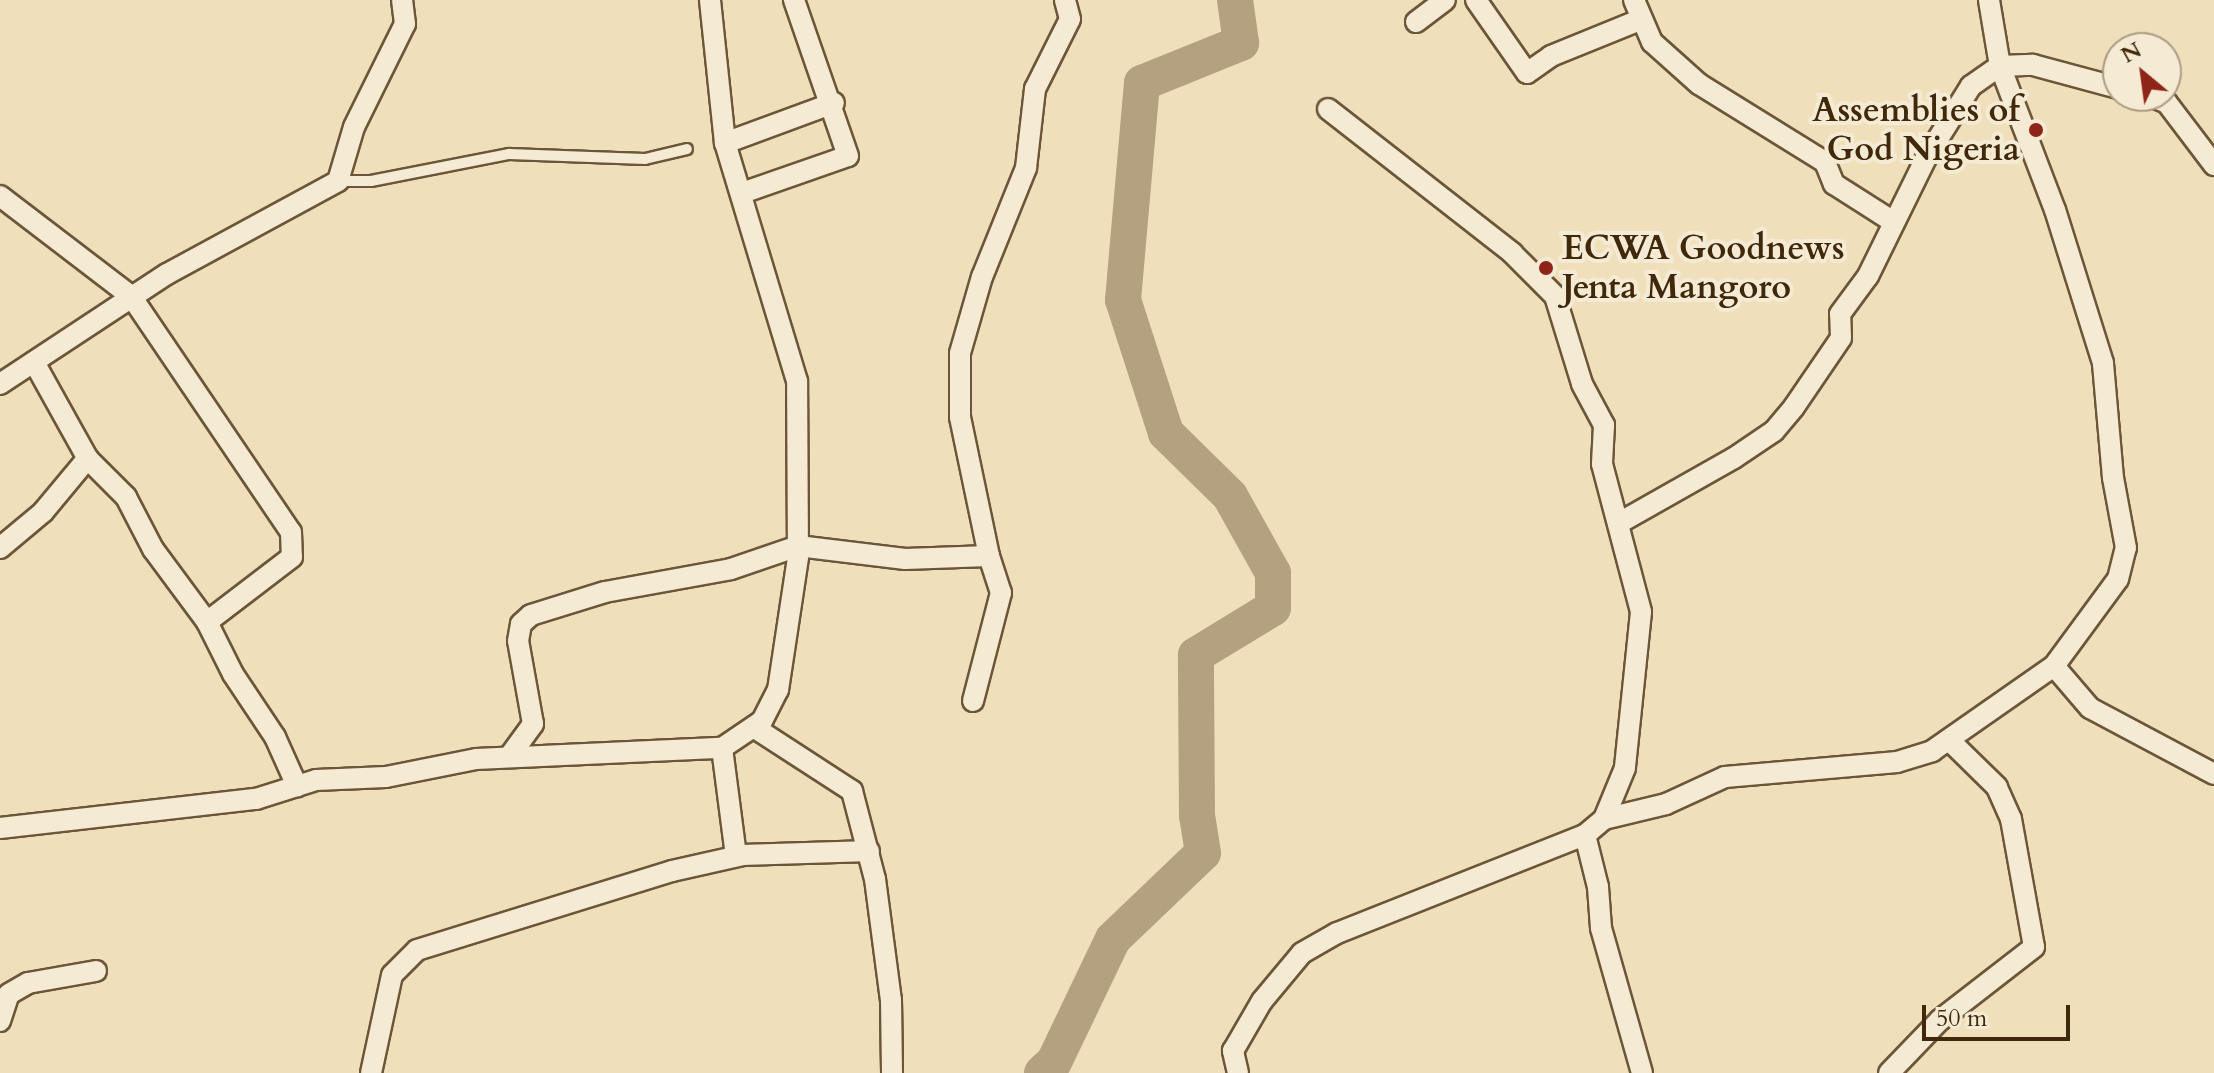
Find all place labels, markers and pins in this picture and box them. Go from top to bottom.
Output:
place label: Assemblies of God Nigeria [1812,90,2020,170]
marker: Assemblies of God Nigeria [2027,121,2045,139]
place label: ECWA Goodnews Jenta Mangoro [1562,228,1844,308]
marker: ECWA Goodnews Jenta Mangoro [1537,259,1555,277]

